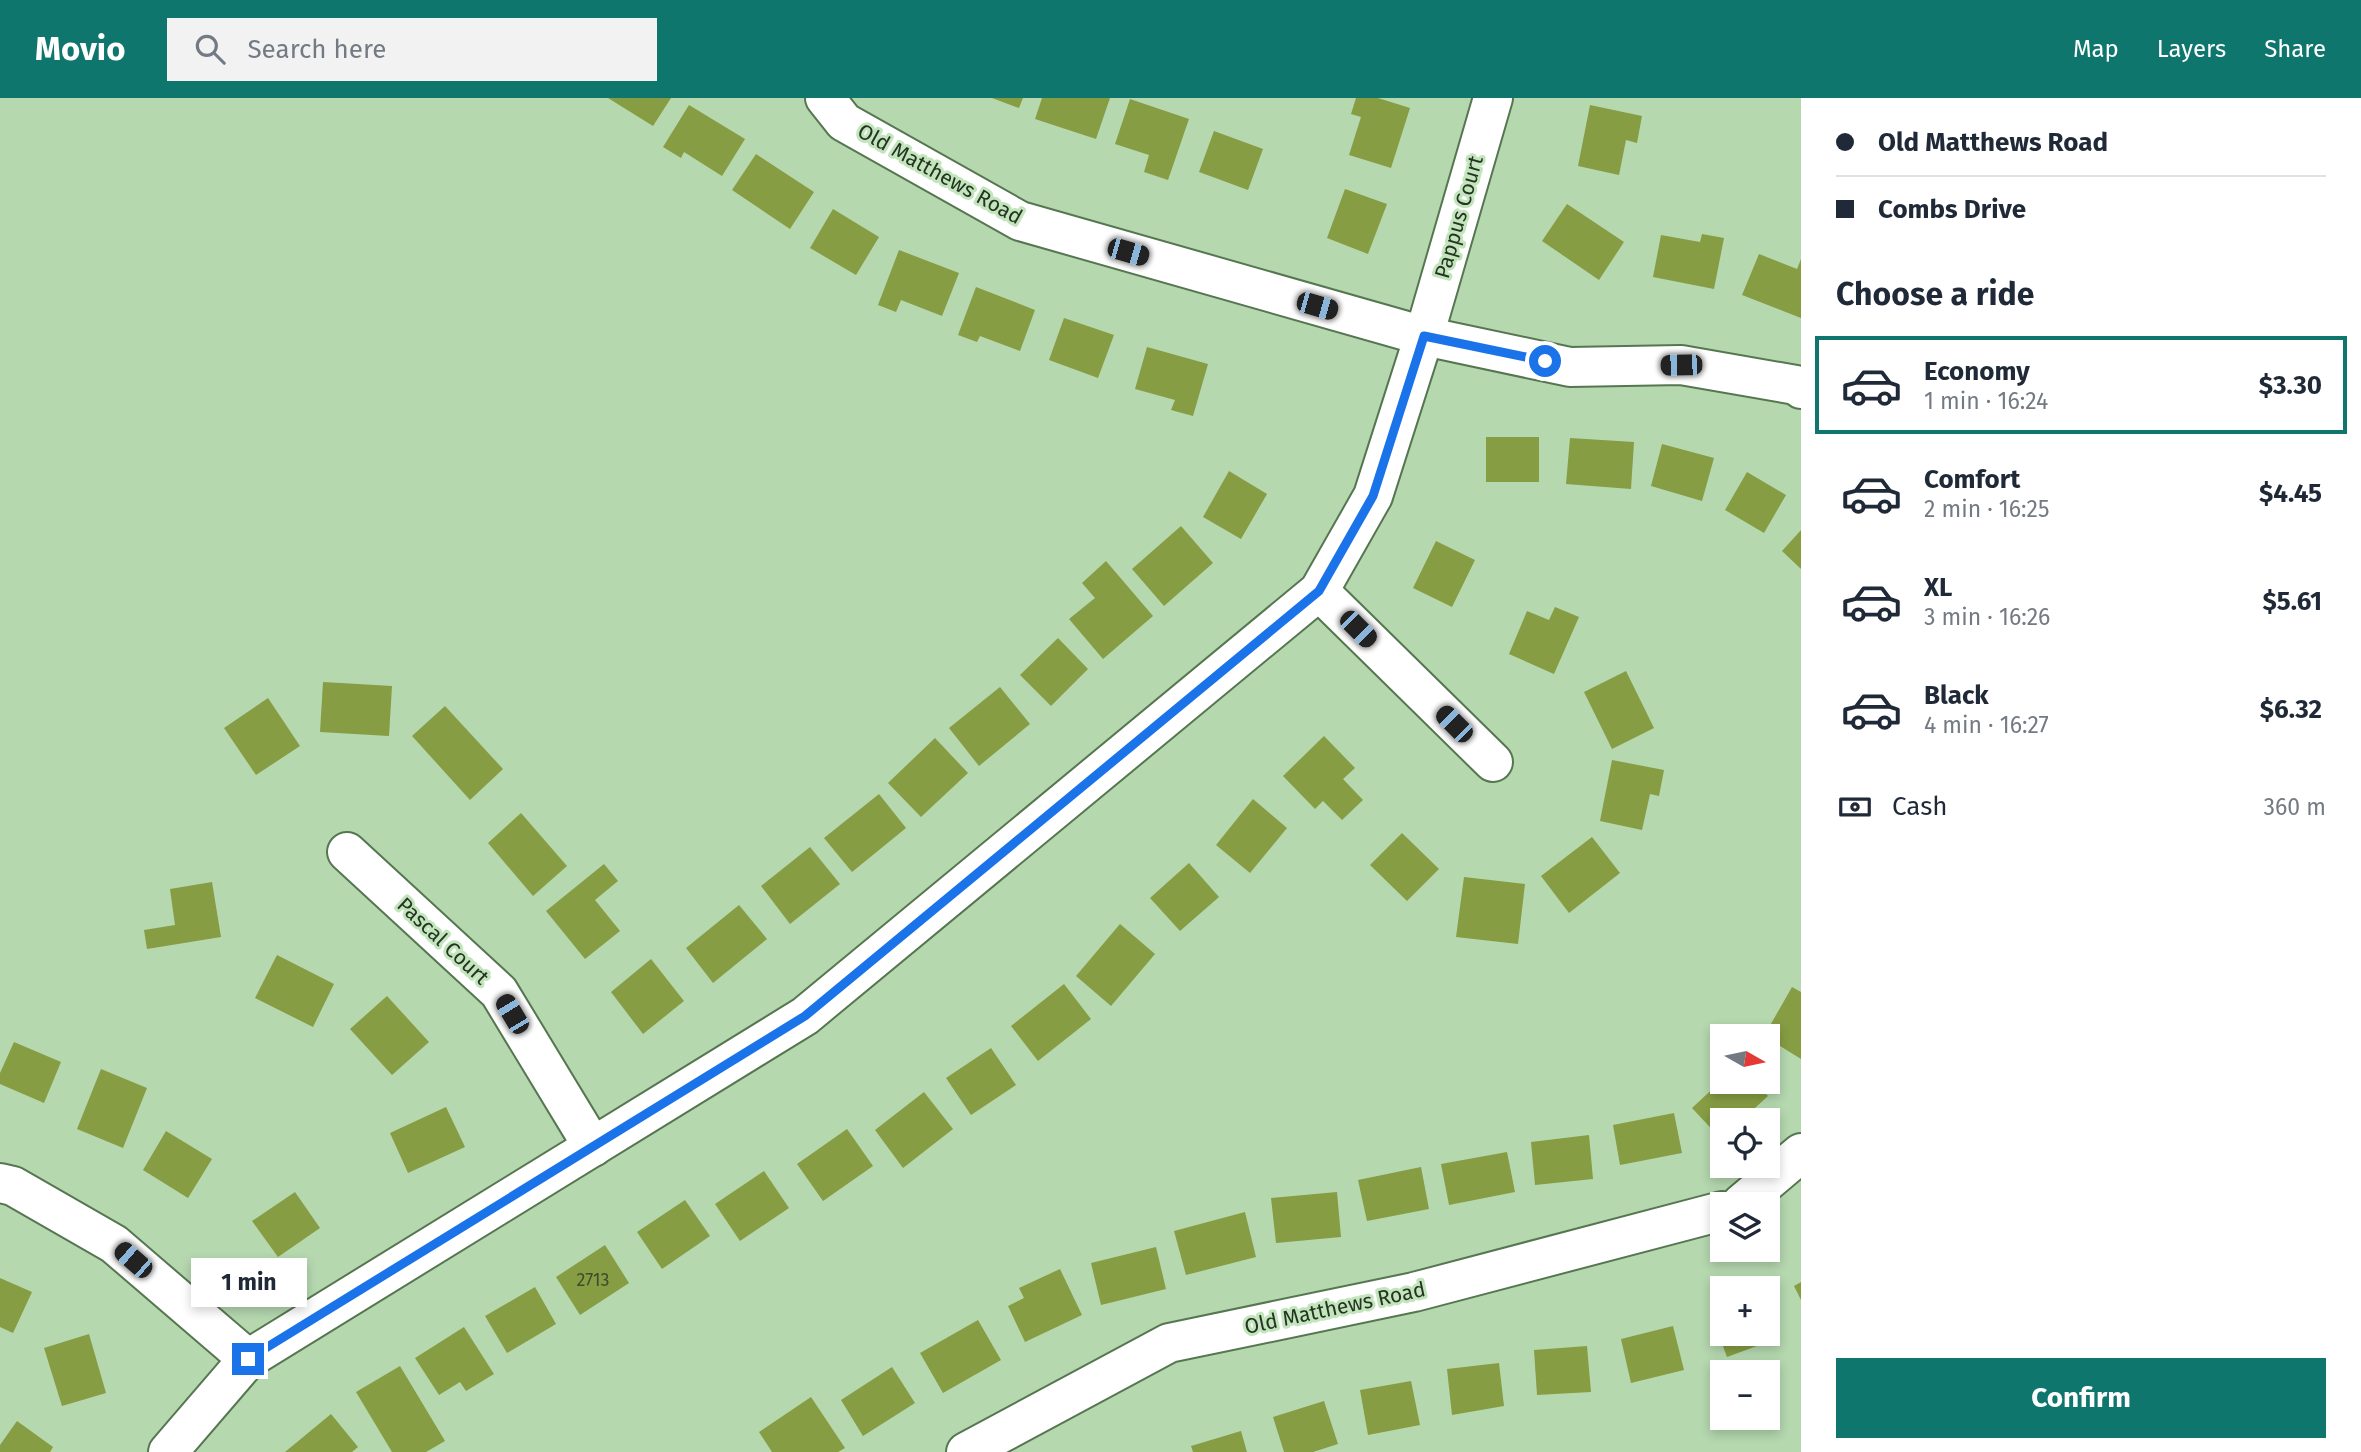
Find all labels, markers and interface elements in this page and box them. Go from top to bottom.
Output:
search box [167,18,657,81]
text: Movio [35,29,125,69]
icon: search [191,30,229,68]
text: Search here [247,34,386,65]
text: Map [2073,35,2119,63]
text: Layers [2157,35,2226,63]
text: Share [2264,35,2326,63]
street label: Old Matthews Road [853,118,1027,230]
text: Old Matthews Road [1878,127,2108,158]
street label: Pappus Court [1429,152,1489,281]
text: Combs Drive [1878,194,2026,225]
car [1105,236,1152,268]
text: Choose a ride [1836,275,2034,313]
car [1294,290,1341,322]
route start [1529,345,1561,377]
car [1660,354,1703,376]
icon: car [1840,354,1903,417]
text: Economy [1924,356,2030,387]
text: $3.30 [2259,370,2322,401]
text: 1 min · 16:24 [1924,387,2048,415]
icon: car [1840,462,1903,525]
text: Comfort [1924,464,2020,495]
text: $4.45 [2259,478,2322,509]
text: 2 min · 16:25 [1924,495,2050,523]
icon: car [1840,570,1903,633]
text: XL [1924,572,1952,603]
text: $5.61 [2263,586,2322,617]
text: 3 min · 16:26 [1924,603,2050,631]
car [1336,607,1381,651]
icon: car [1840,678,1903,741]
text: Black [1924,680,1989,711]
text: $6.32 [2260,694,2322,725]
car [1432,702,1477,746]
text: 4 min · 16:27 [1924,711,2049,739]
icon: cash [1836,788,1874,826]
text: Cash [1892,791,1948,822]
text: 360 m [2264,793,2326,821]
street label: Pascal Court [392,892,495,990]
car [493,991,532,1037]
north arrow [1710,1024,1780,1094]
map controls [1710,1024,1780,1430]
button: locate [1710,1108,1780,1178]
button: layers [1710,1192,1780,1262]
car [111,1238,156,1282]
callout: 1 min [190,1258,306,1306]
text: 1 min [221,1268,277,1296]
house number: 2713 [576,1269,610,1291]
street label: Old Matthews Road [1242,1276,1428,1340]
button: + [1710,1276,1780,1346]
route end [232,1343,264,1375]
button: Confirm [1836,1358,2326,1438]
button: − [1710,1360,1780,1430]

